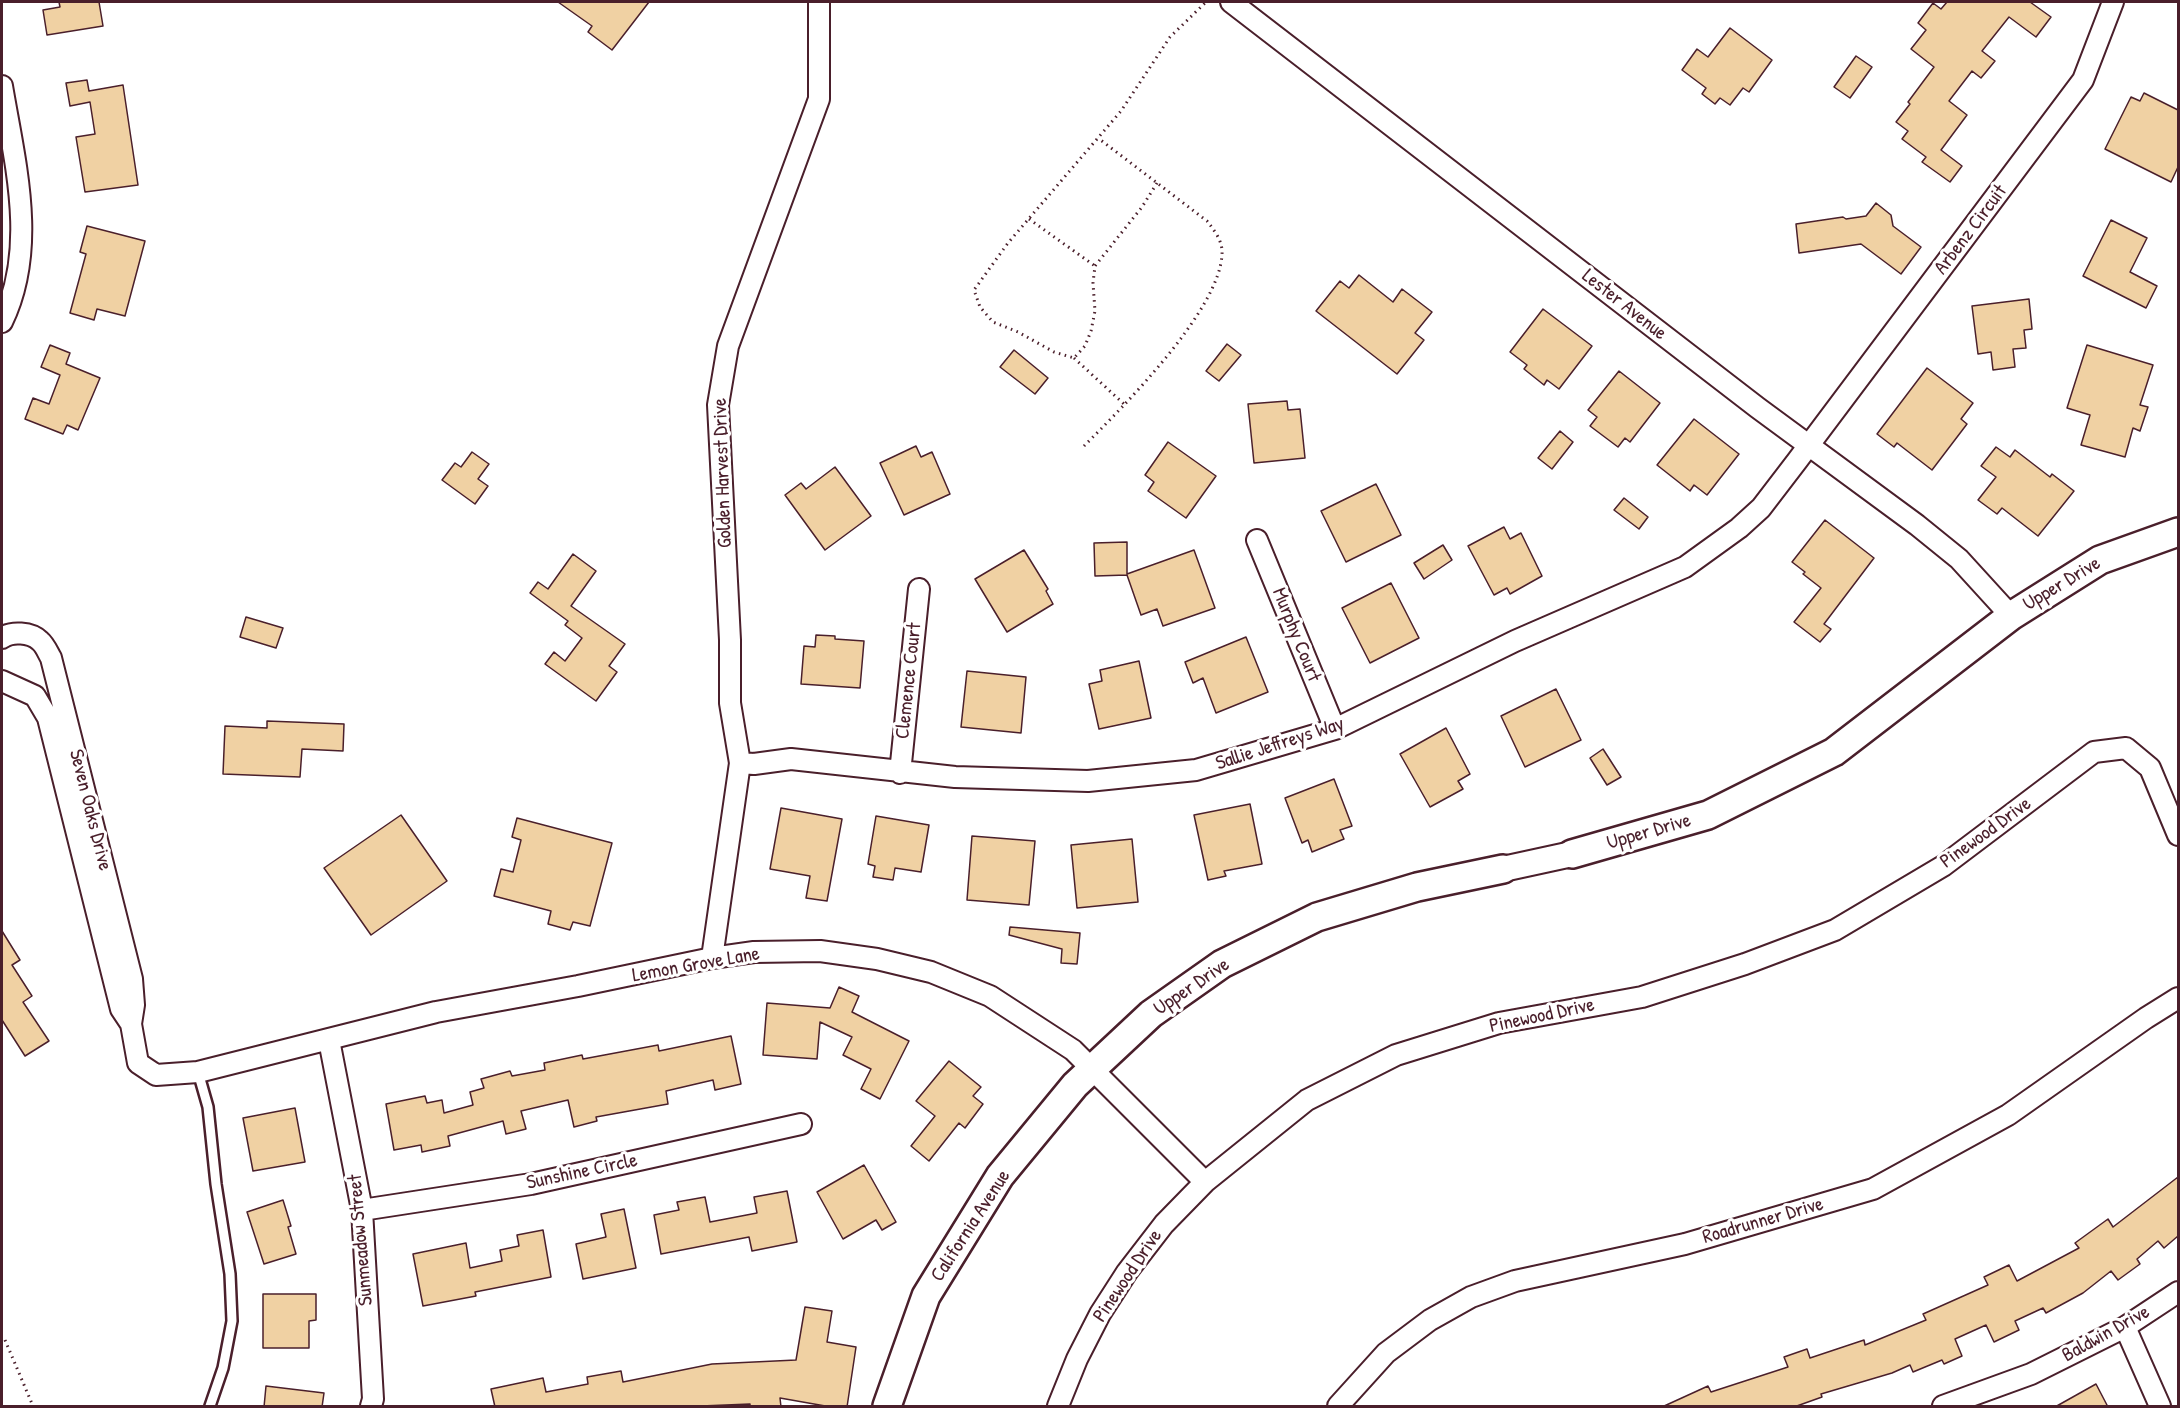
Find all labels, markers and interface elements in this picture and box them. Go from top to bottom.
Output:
street label: Arbenz Circuit [1929,180,2013,280]
street label: Lester Avenue [1577,264,1671,346]
street label: Golden Harvest Drive [708,398,738,548]
street label: Upper Drive [2019,552,2105,616]
street label: Murphy Court [1266,585,1326,685]
street label: Clemence Court [891,622,927,740]
street label: Sallie Jeffreys Way [1213,712,1347,776]
street label: Seven Oaks Drive [63,747,117,873]
street label: Pinewood Drive [1936,792,2036,874]
street label: Upper Drive [1604,809,1694,855]
street label: Lemon Grove Lane [630,942,762,988]
street label: Upper Drive [1150,953,1234,1021]
street label: Pinewood Drive [1487,993,1597,1039]
street label: Sunshine Circle [524,1149,640,1195]
street label: California Avenue [926,1166,1016,1286]
street label: Sunmeadow Street [343,1173,379,1307]
street label: Roadrunner Drive [1700,1192,1826,1250]
street label: Pinewood Drive [1088,1225,1168,1327]
street label: Baldwin Drive [2058,1300,2154,1368]

